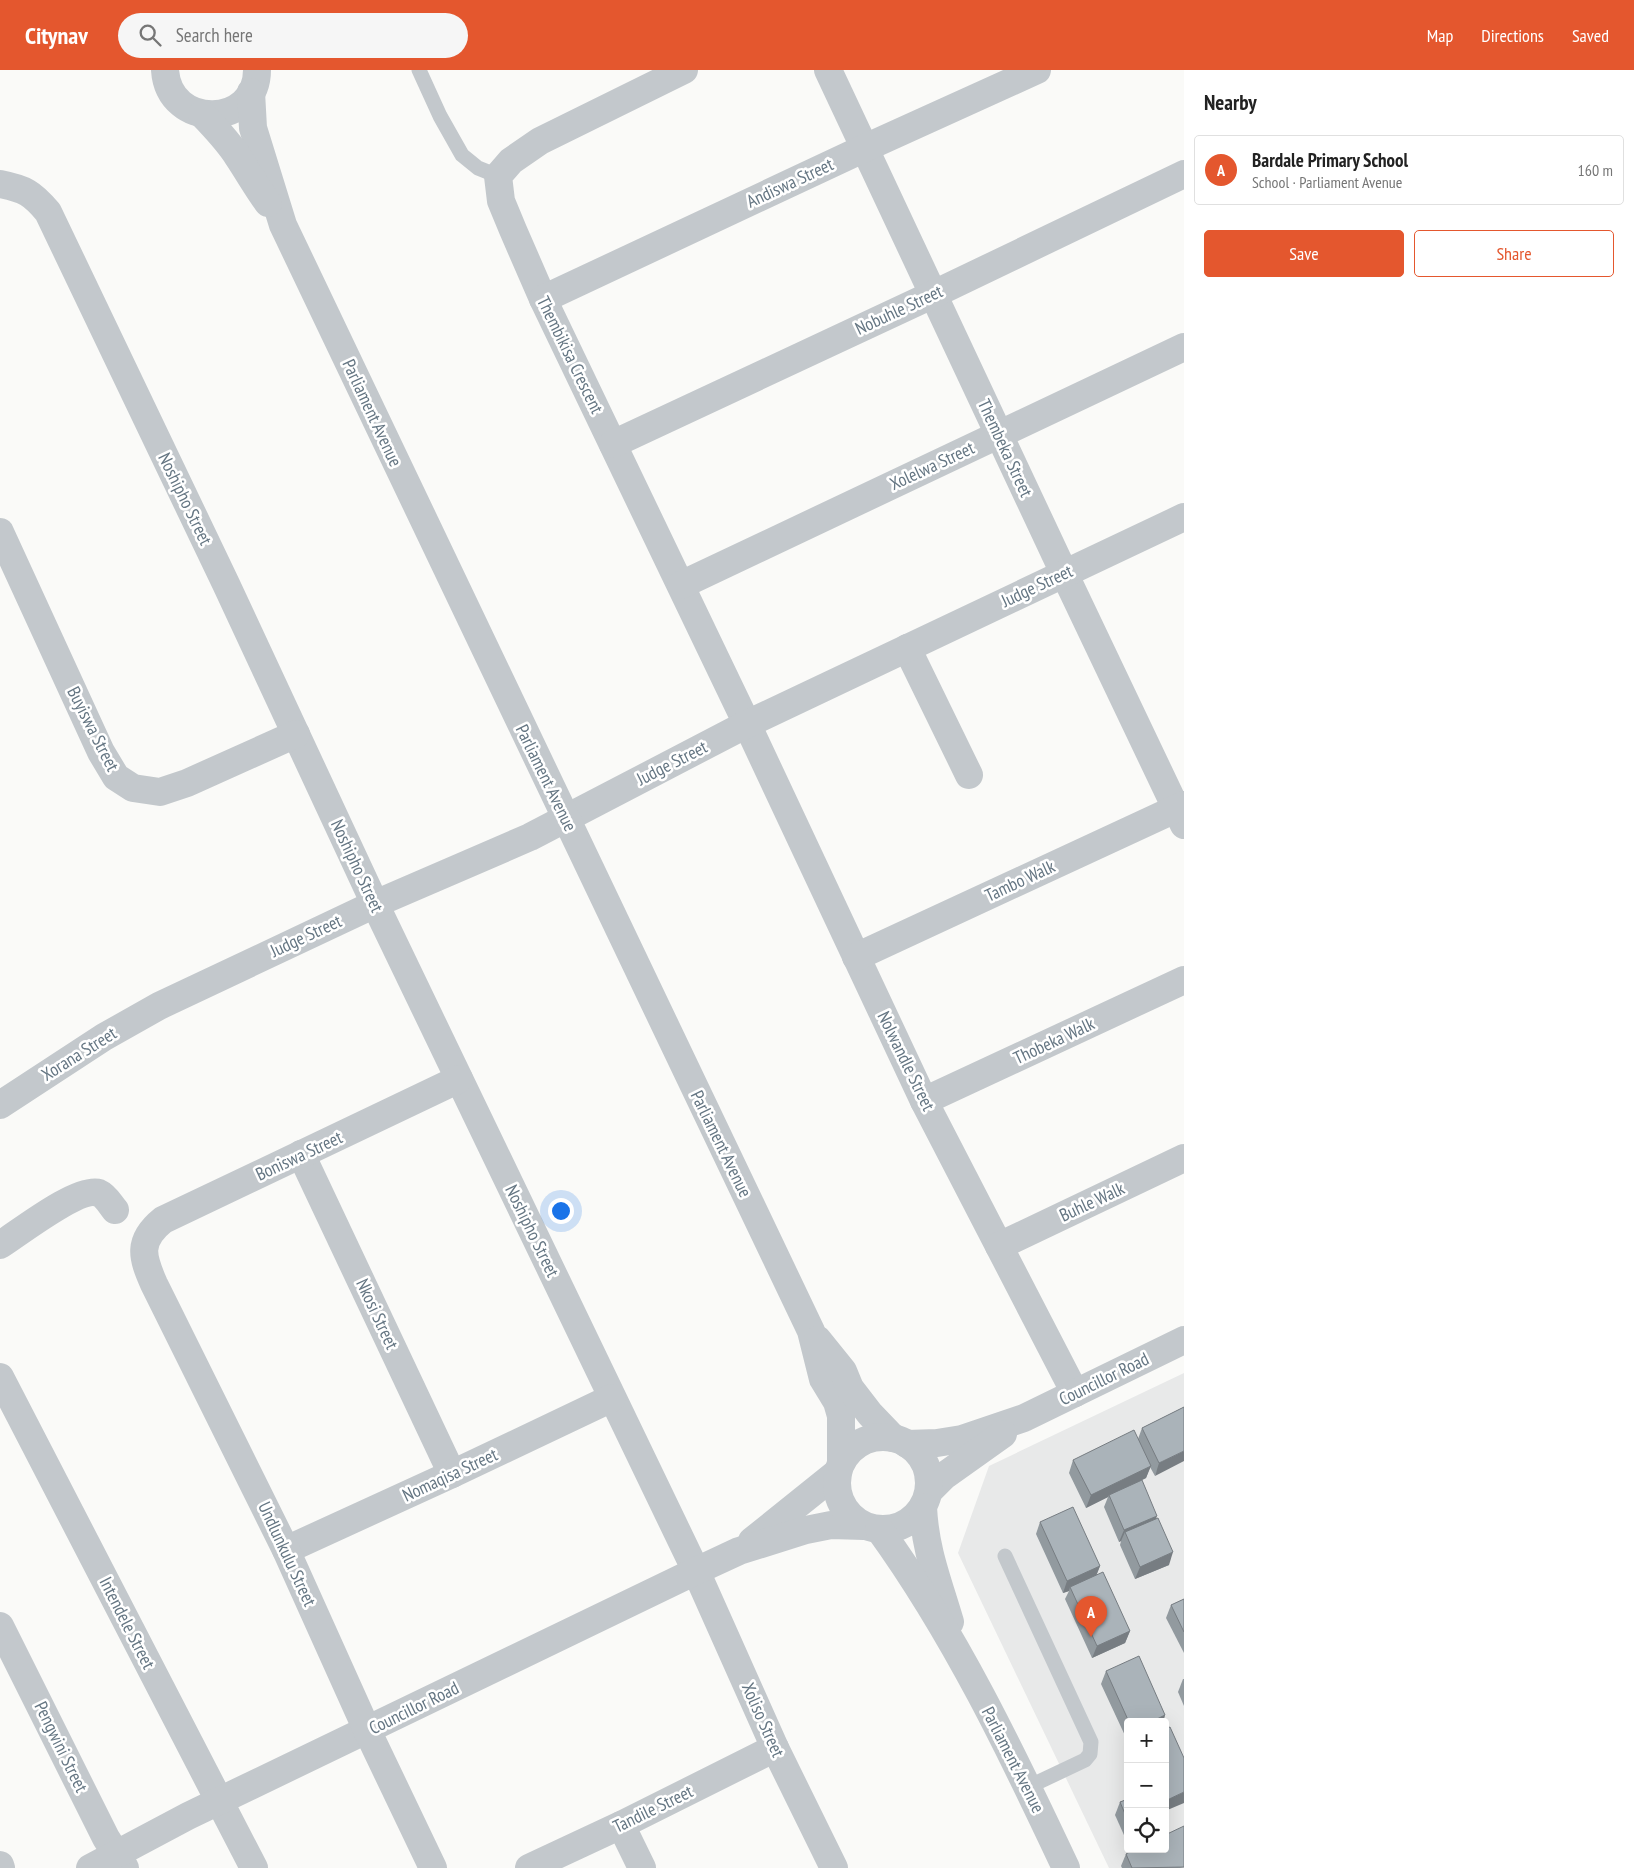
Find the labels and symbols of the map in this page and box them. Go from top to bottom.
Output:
street label: Andiswa Street [743,152,837,213]
street label: Nobuhle Street [851,279,946,340]
street label: Thembikisa Crescent [532,292,609,417]
street label: Parliament Avenue [338,355,407,470]
street label: Thembeka Street [973,395,1038,501]
street label: Xolelwa Street [886,436,978,495]
street label: Noshipho Street [153,449,218,549]
street label: Judge Street [996,559,1076,613]
street label: Buyiswa Street [62,683,125,775]
street label: Parliament Avenue [511,721,582,835]
street label: Judge Street [632,735,711,791]
street label: Noshipho Street [326,816,389,916]
street label: Tambo Walk [981,854,1058,907]
street label: Judge Street [265,909,345,963]
street label: Nolwandle Street [872,1007,940,1114]
street label: Thobeka Walk [1010,1012,1098,1069]
street label: Xorana Street [37,1021,121,1086]
street label: Parliament Avenue [686,1087,757,1201]
street label: Boniswa Street [252,1125,346,1186]
street label: Buhle Walk [1056,1176,1128,1227]
street label: Noshipho Street [500,1181,565,1281]
your location [548,1198,574,1224]
street label: Nkosi Street [351,1275,404,1353]
street label: Councillor Road [1055,1347,1152,1410]
street label: Nomaqisa Street [399,1442,501,1507]
street label: Undlunkulu Street [253,1498,322,1610]
street label: Intendele Street [94,1573,160,1673]
pin: A [1075,1596,1107,1637]
street label: Councillor Road [365,1676,462,1739]
street label: Xoliso Street [737,1679,790,1761]
street label: Pengwini Street [30,1698,93,1796]
street label: Parliament Avenue [977,1703,1050,1817]
street label: Tandile Street [609,1779,697,1838]

